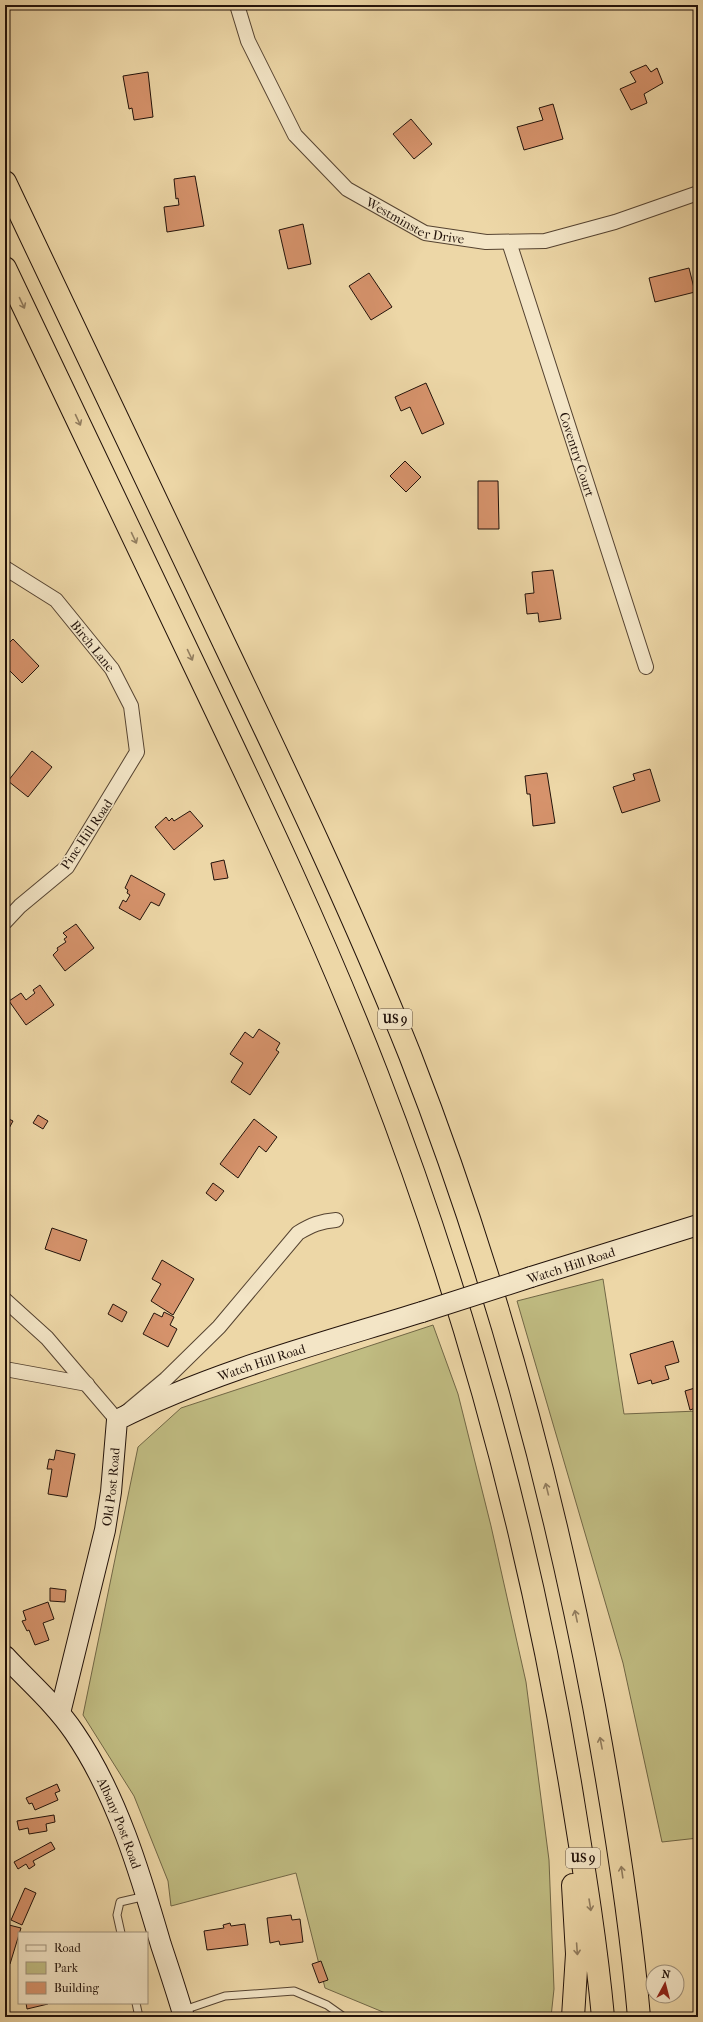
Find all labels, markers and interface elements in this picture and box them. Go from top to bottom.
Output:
street label: Westminster Drive [362,194,466,247]
one-way arrow [19,297,26,309]
street label: Coventry Court [556,410,598,499]
one-way arrow [75,414,82,426]
one-way arrow [131,531,138,543]
street label: Birch Lane [67,617,118,675]
one-way arrow [187,649,194,661]
street label: Pine Hill Road [57,796,116,872]
road number: US 9 [378,1009,412,1029]
street label: Watch Hill Road [524,1244,618,1287]
street label: Watch Hill Road [215,1341,308,1384]
street label: Old Post Road [99,1446,123,1527]
one-way arrow [543,1483,551,1496]
one-way arrow [572,1610,580,1623]
one-way arrow [597,1737,605,1750]
street label: Albany Post Road [93,1774,144,1872]
road number: US 9 [566,1848,600,1868]
one-way arrow [618,1866,626,1879]
one-way arrow [586,1898,594,1911]
legend [18,1932,148,2004]
text: Road [54,1941,81,1955]
one-way arrow [573,1942,580,1955]
text: Park [54,1961,79,1975]
north arrow [645,1964,685,2004]
text: N [661,1968,672,1982]
text: Building [54,1981,99,1995]

